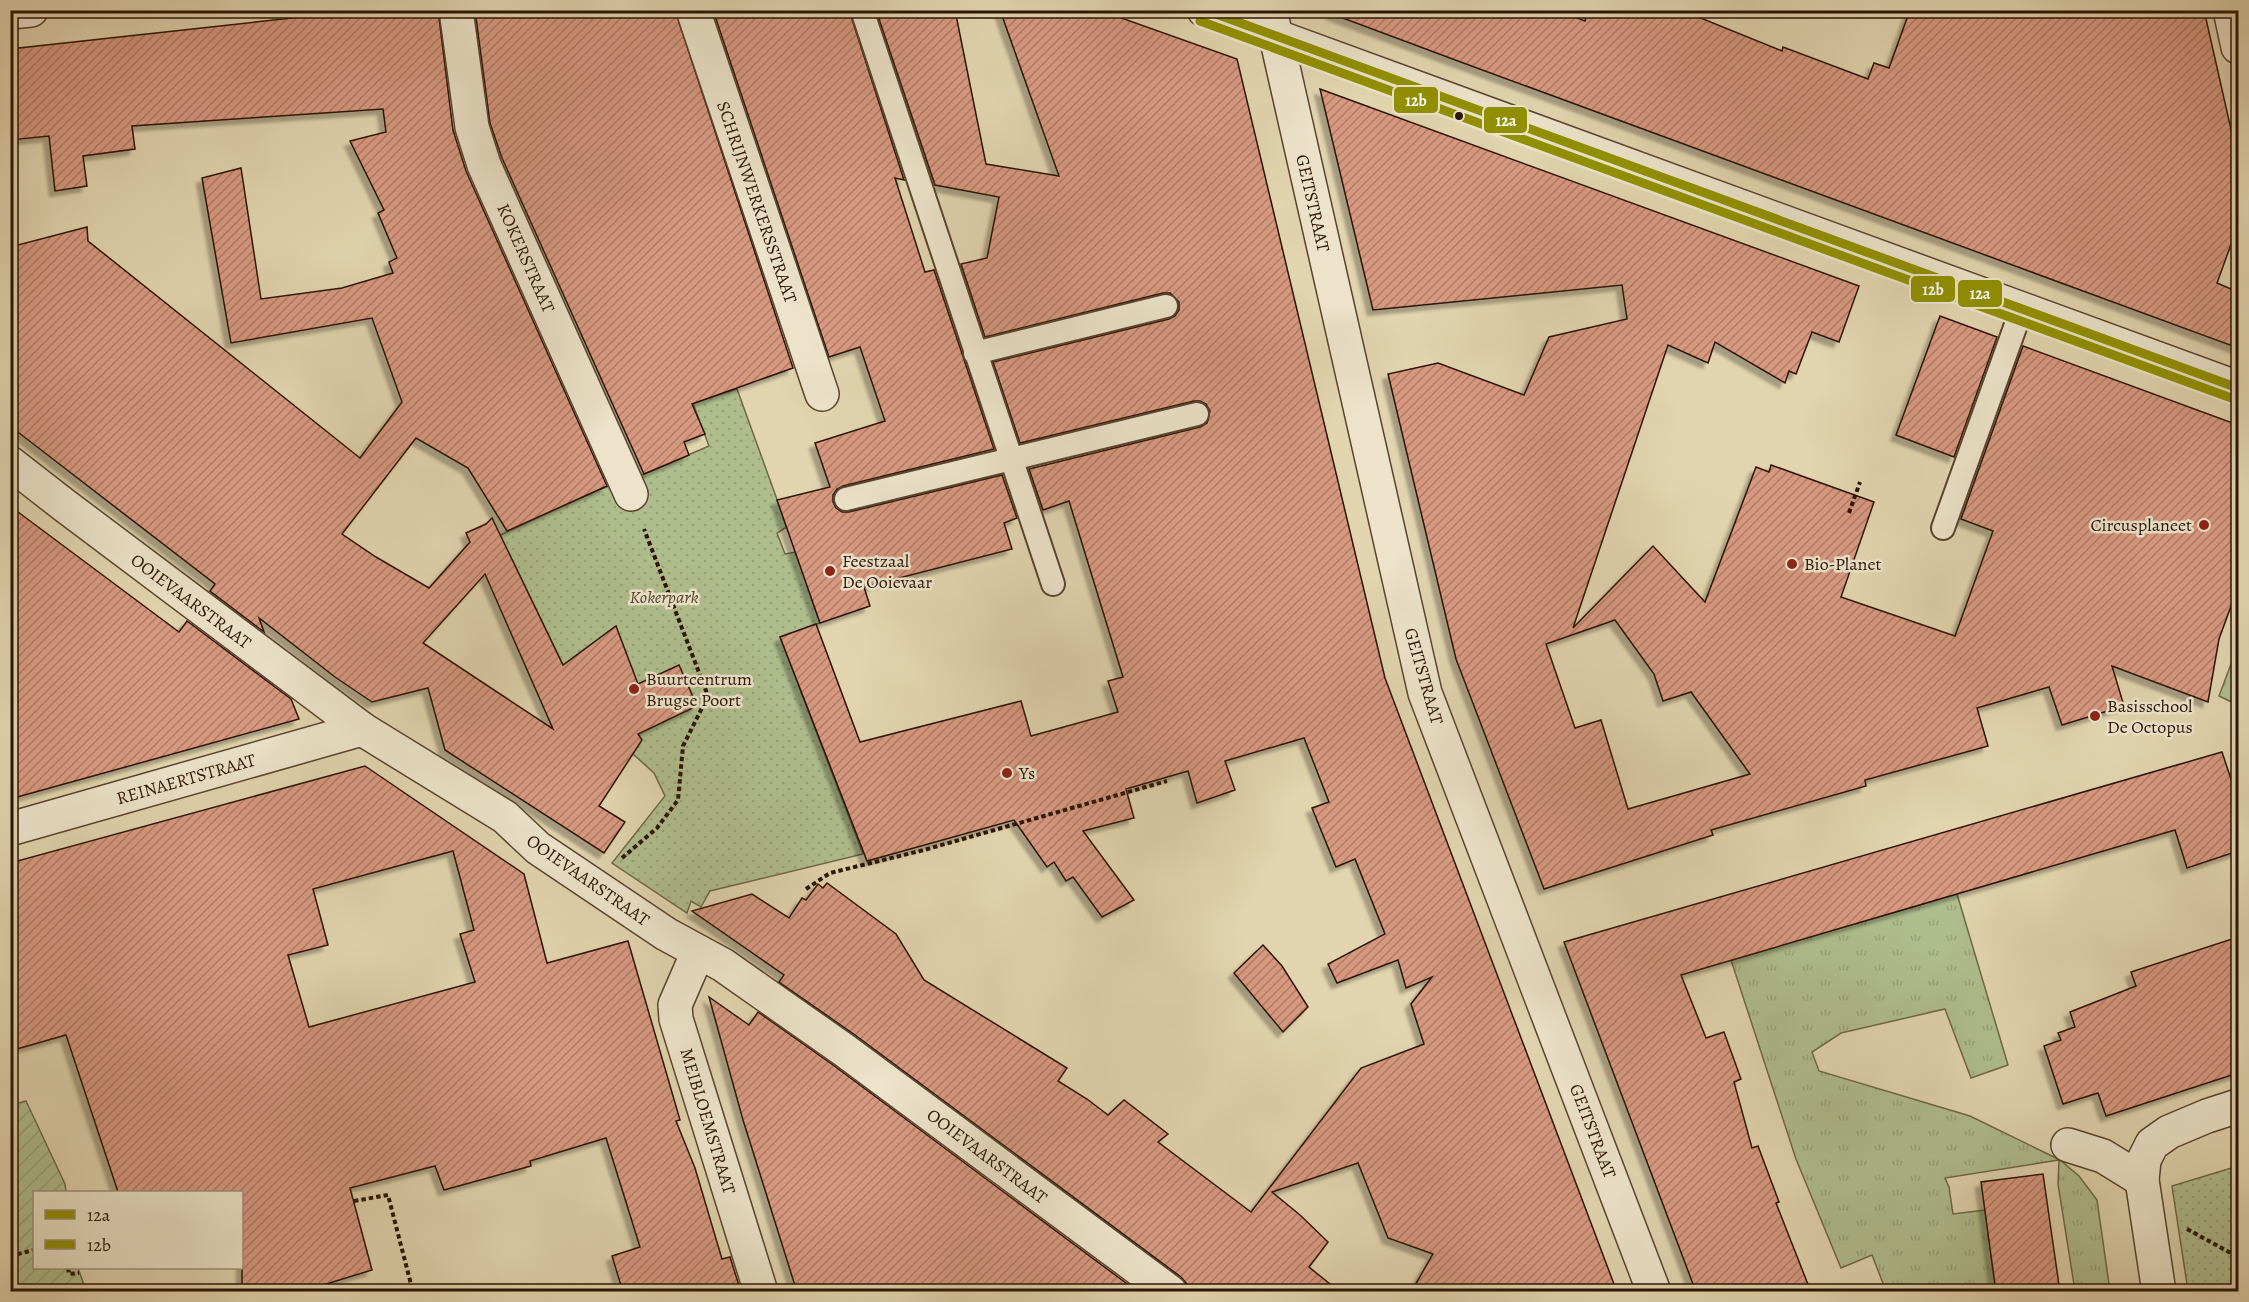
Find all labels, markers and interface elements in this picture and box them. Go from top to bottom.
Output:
line badge: 12b [1393,86,1439,114]
text: 12b [1405,90,1427,112]
street label: SCHRIJNWERKERSSTRAAT [711,98,803,306]
line badge: 12a [1483,106,1528,134]
unlabelled marker [1453,110,1465,122]
text: 12a [1495,110,1517,132]
street label: GEITSTRAAT [1290,152,1336,254]
street label: KOKERSTRAAT [491,200,561,317]
line badge: 12b [1910,275,1956,303]
text: 12b [1922,279,1944,301]
line badge: 12a [1957,279,2003,308]
text: 12a [1969,283,1991,305]
place label: Circusplaneet [2090,513,2192,537]
marker: Circusplaneet [2197,518,2211,532]
street label: OOIEVAARSTRAAT [126,548,256,654]
place label: Feestzaal De Ooievaar [842,549,932,594]
place label: Bio-Planet [1804,552,1882,576]
marker: Bio-Planet [1785,557,1799,571]
marker: Feestzaal De Ooievaar [823,564,837,578]
park label: Kokerpark [630,585,698,609]
street label: GEITSTRAAT [1399,625,1449,727]
place label: Buurtcentrum Brugse Poort [646,667,752,712]
marker: Buurtcentrum Brugse Poort [627,682,641,696]
place label: Basisschool De Octopus [2107,694,2193,739]
marker: Basisschool De Octopus [2088,709,2102,723]
street label: REINAERTSTRAAT [114,748,259,810]
place label: Ys [1018,761,1035,785]
marker: Ys [1000,766,1014,780]
street label: OOIEVAARSTRAAT [522,829,654,932]
street label: MEIBLOEMSTRAAT [674,1045,742,1197]
street label: GEITSTRAAT [1564,1080,1622,1182]
street label: OOIEVAARSTRAAT [922,1103,1052,1209]
legend [33,1191,243,1269]
text: 12a [87,1203,111,1227]
text: 12b [87,1233,111,1257]

